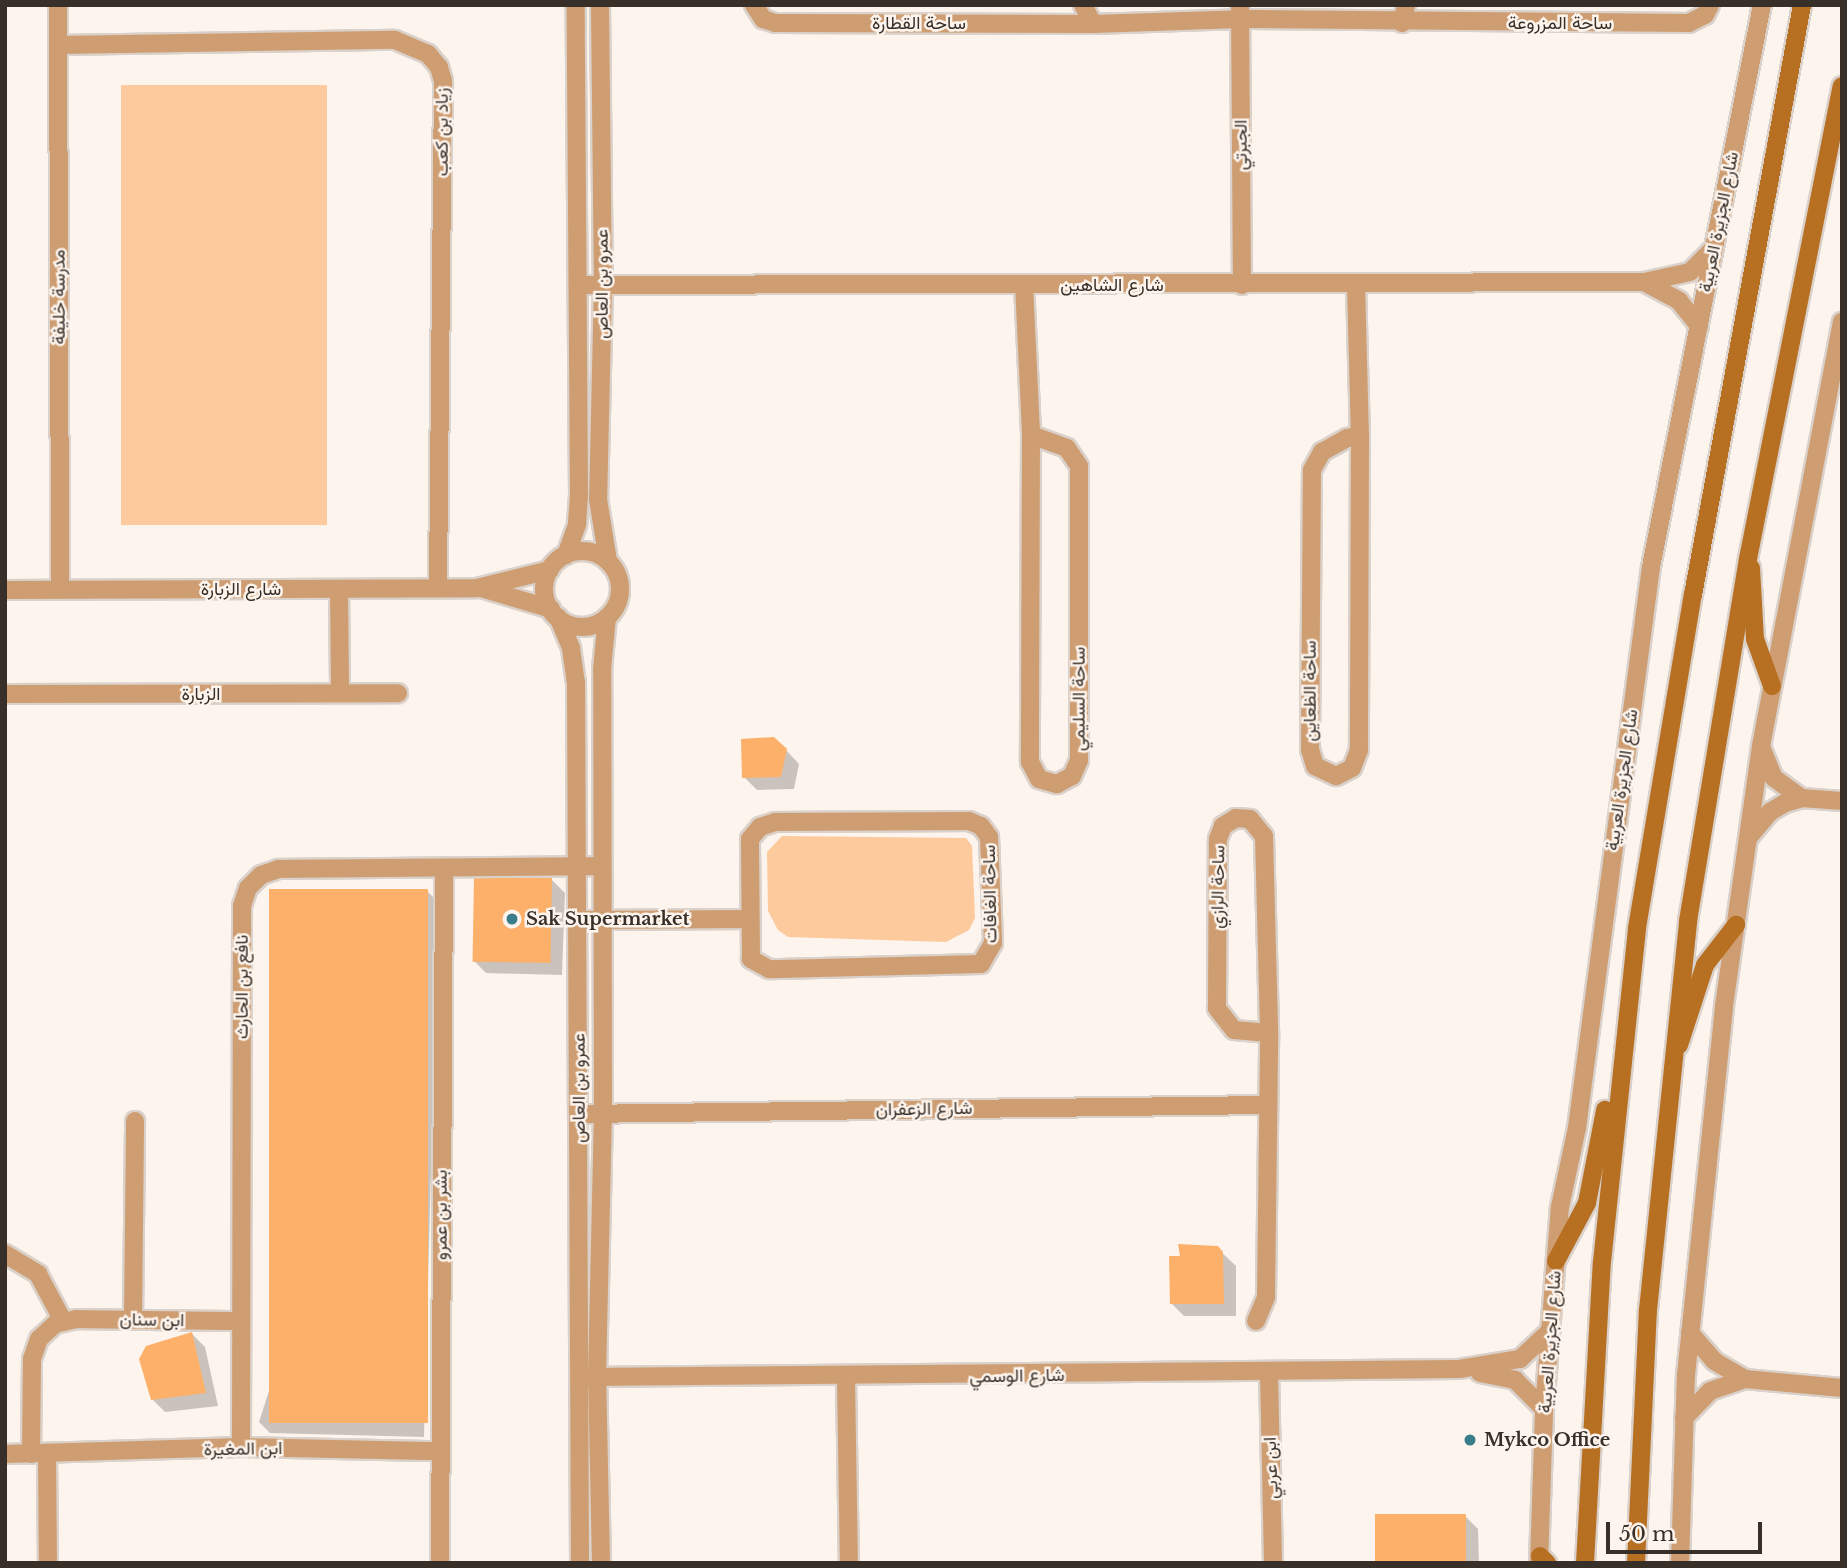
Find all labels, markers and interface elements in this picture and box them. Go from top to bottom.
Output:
street label: ساحة القطارة [872,12,966,34]
street label: ساحة المزروعة [1508,12,1612,34]
street label: زياد بن كعب [431,88,453,176]
street label: الجبرتي [1230,120,1252,170]
street label: شارع الجزيرة العربية [1695,150,1743,294]
street label: عمرو بن العاص [591,229,613,339]
street label: مدرسة خليفة [48,249,70,345]
street label: شارع الشاهين [1060,274,1164,296]
street label: شارع الزبارة [201,578,281,600]
street label: ساحة الظعاين [1299,640,1321,742]
street label: ساحة السليمي [1068,647,1090,751]
street label: الزبارة [181,683,221,705]
street label: شارع الجزيرة العربية [1601,708,1643,852]
street label: ساحة الغافات [978,845,1002,943]
street label: ساحة الرازي [1206,845,1230,929]
place label: Sak Supermarket [526,908,690,930]
marker: Sak Supermarket [504,911,520,927]
street label: نافع بن الحارث [231,935,253,1039]
street label: عمرو بن العاص [568,1033,590,1143]
street label: شارع الزعفران [875,1097,973,1121]
street label: بشر بن عمرو [430,1170,452,1260]
street label: شارع الجزيرة العربية [1534,1270,1566,1414]
street label: ابن سنان [119,1309,185,1331]
street label: شارع الوسمي [969,1364,1065,1388]
place label: Mykco Office [1484,1429,1610,1451]
marker: Mykco Office [1462,1432,1478,1448]
street label: ابن عربي [1259,1437,1283,1499]
street label: ابن المغيرة [203,1438,283,1460]
scale bar [1609,1508,1765,1552]
text: 50 m [1619,1521,1674,1547]

